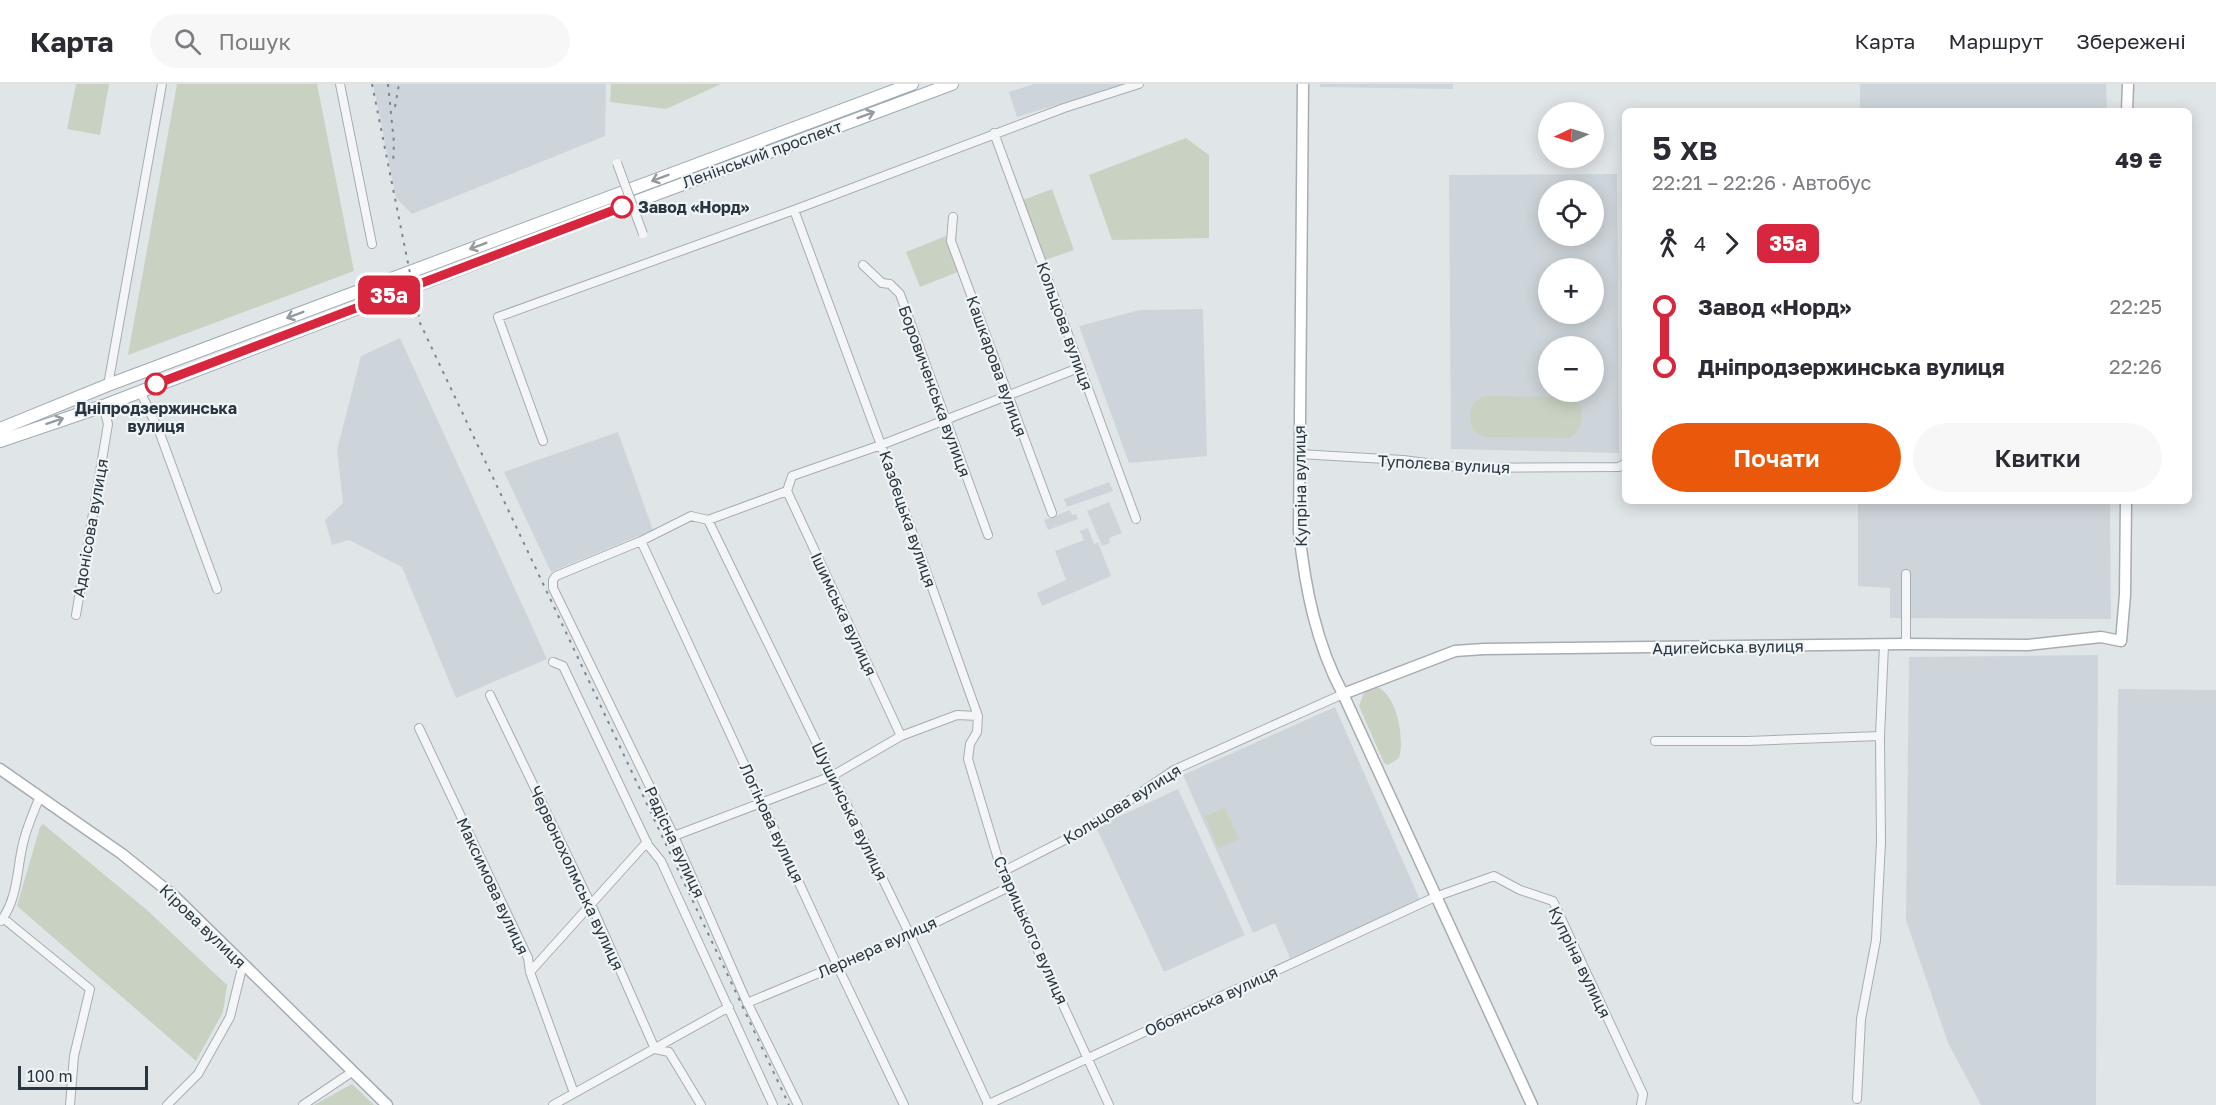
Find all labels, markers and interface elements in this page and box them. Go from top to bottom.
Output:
search box [150,14,570,68]
text: Карта [30,25,114,58]
icon: search [171,25,204,58]
text: Пошук [219,28,291,55]
text: Карта [1855,28,1915,54]
text: Маршрут [1948,28,2043,54]
text: Збережені [2076,28,2186,54]
north arrow [1538,102,1604,168]
map controls [1538,102,1604,402]
one-way arrow [856,109,875,120]
street label: Ленінський проспект [680,116,845,192]
text: 5 хв [1652,128,1718,167]
text: 49 ₴ [2115,146,2162,173]
text: 22:21 – 22:26 · Автобус [1652,170,1871,194]
one-way arrow [651,173,670,184]
button: locate [1538,180,1604,246]
marker: Завод «Норд» [611,196,633,218]
place label: Завод «Норд» [638,197,750,217]
icon: walk [1652,227,1685,260]
icon: forward [1715,227,1748,260]
text: 35а [1769,230,1807,256]
text: 4 [1694,231,1706,255]
one-way arrow [469,242,487,253]
button: + [1538,258,1604,324]
street label: Кольцова вулиця [1032,259,1098,393]
line badge: 35а [354,276,424,314]
text: 35а [370,282,408,308]
street label: Кашкарова вулиця [962,293,1032,439]
text: Завод «Норд» [1698,293,1851,320]
text: 22:25 [2110,294,2162,318]
street label: Боровиченська вулиця [895,302,975,480]
one-way arrow [286,310,305,321]
button: − [1538,336,1604,402]
text: Дніпродзержинська вулиця [1698,353,2005,380]
text: 22:26 [2109,354,2162,378]
marker: Дніпродзержинська вулиця [145,373,167,395]
place label: Дніпродзержинська вулиця [75,398,237,436]
one-way arrow [45,415,64,426]
button: Почати [1652,423,1901,492]
button: Квитки [1913,423,2162,492]
street label: Купріна вулиця [1289,425,1311,547]
street label: Казбецька вулиця [875,448,941,590]
street label: Туполєва вулиця [1377,451,1511,477]
street label: Адонісова вулиця [68,457,112,599]
street label: Ішимська вулиця [807,549,881,679]
street label: Адигейська вулиця [1652,636,1804,658]
street label: Шушинська вулиця [808,738,892,884]
street label: Логінова вулиця [736,760,808,886]
street label: Кольцова вулиця [1059,760,1185,848]
street label: Червонохолмська вулиця [525,783,629,973]
street label: Радісна вулиця [640,783,710,901]
street label: Максимова вулиця [452,814,534,958]
street label: Старицького вулиця [989,853,1073,1007]
street label: Кірова вулиця [156,880,250,972]
street label: Купріна вулиця [1544,903,1616,1021]
street label: Лернера вулиця [814,912,940,982]
street label: Обоянська вулиця [1141,961,1281,1041]
scale bar [18,1063,148,1090]
text: 100 m [27,1066,73,1086]

